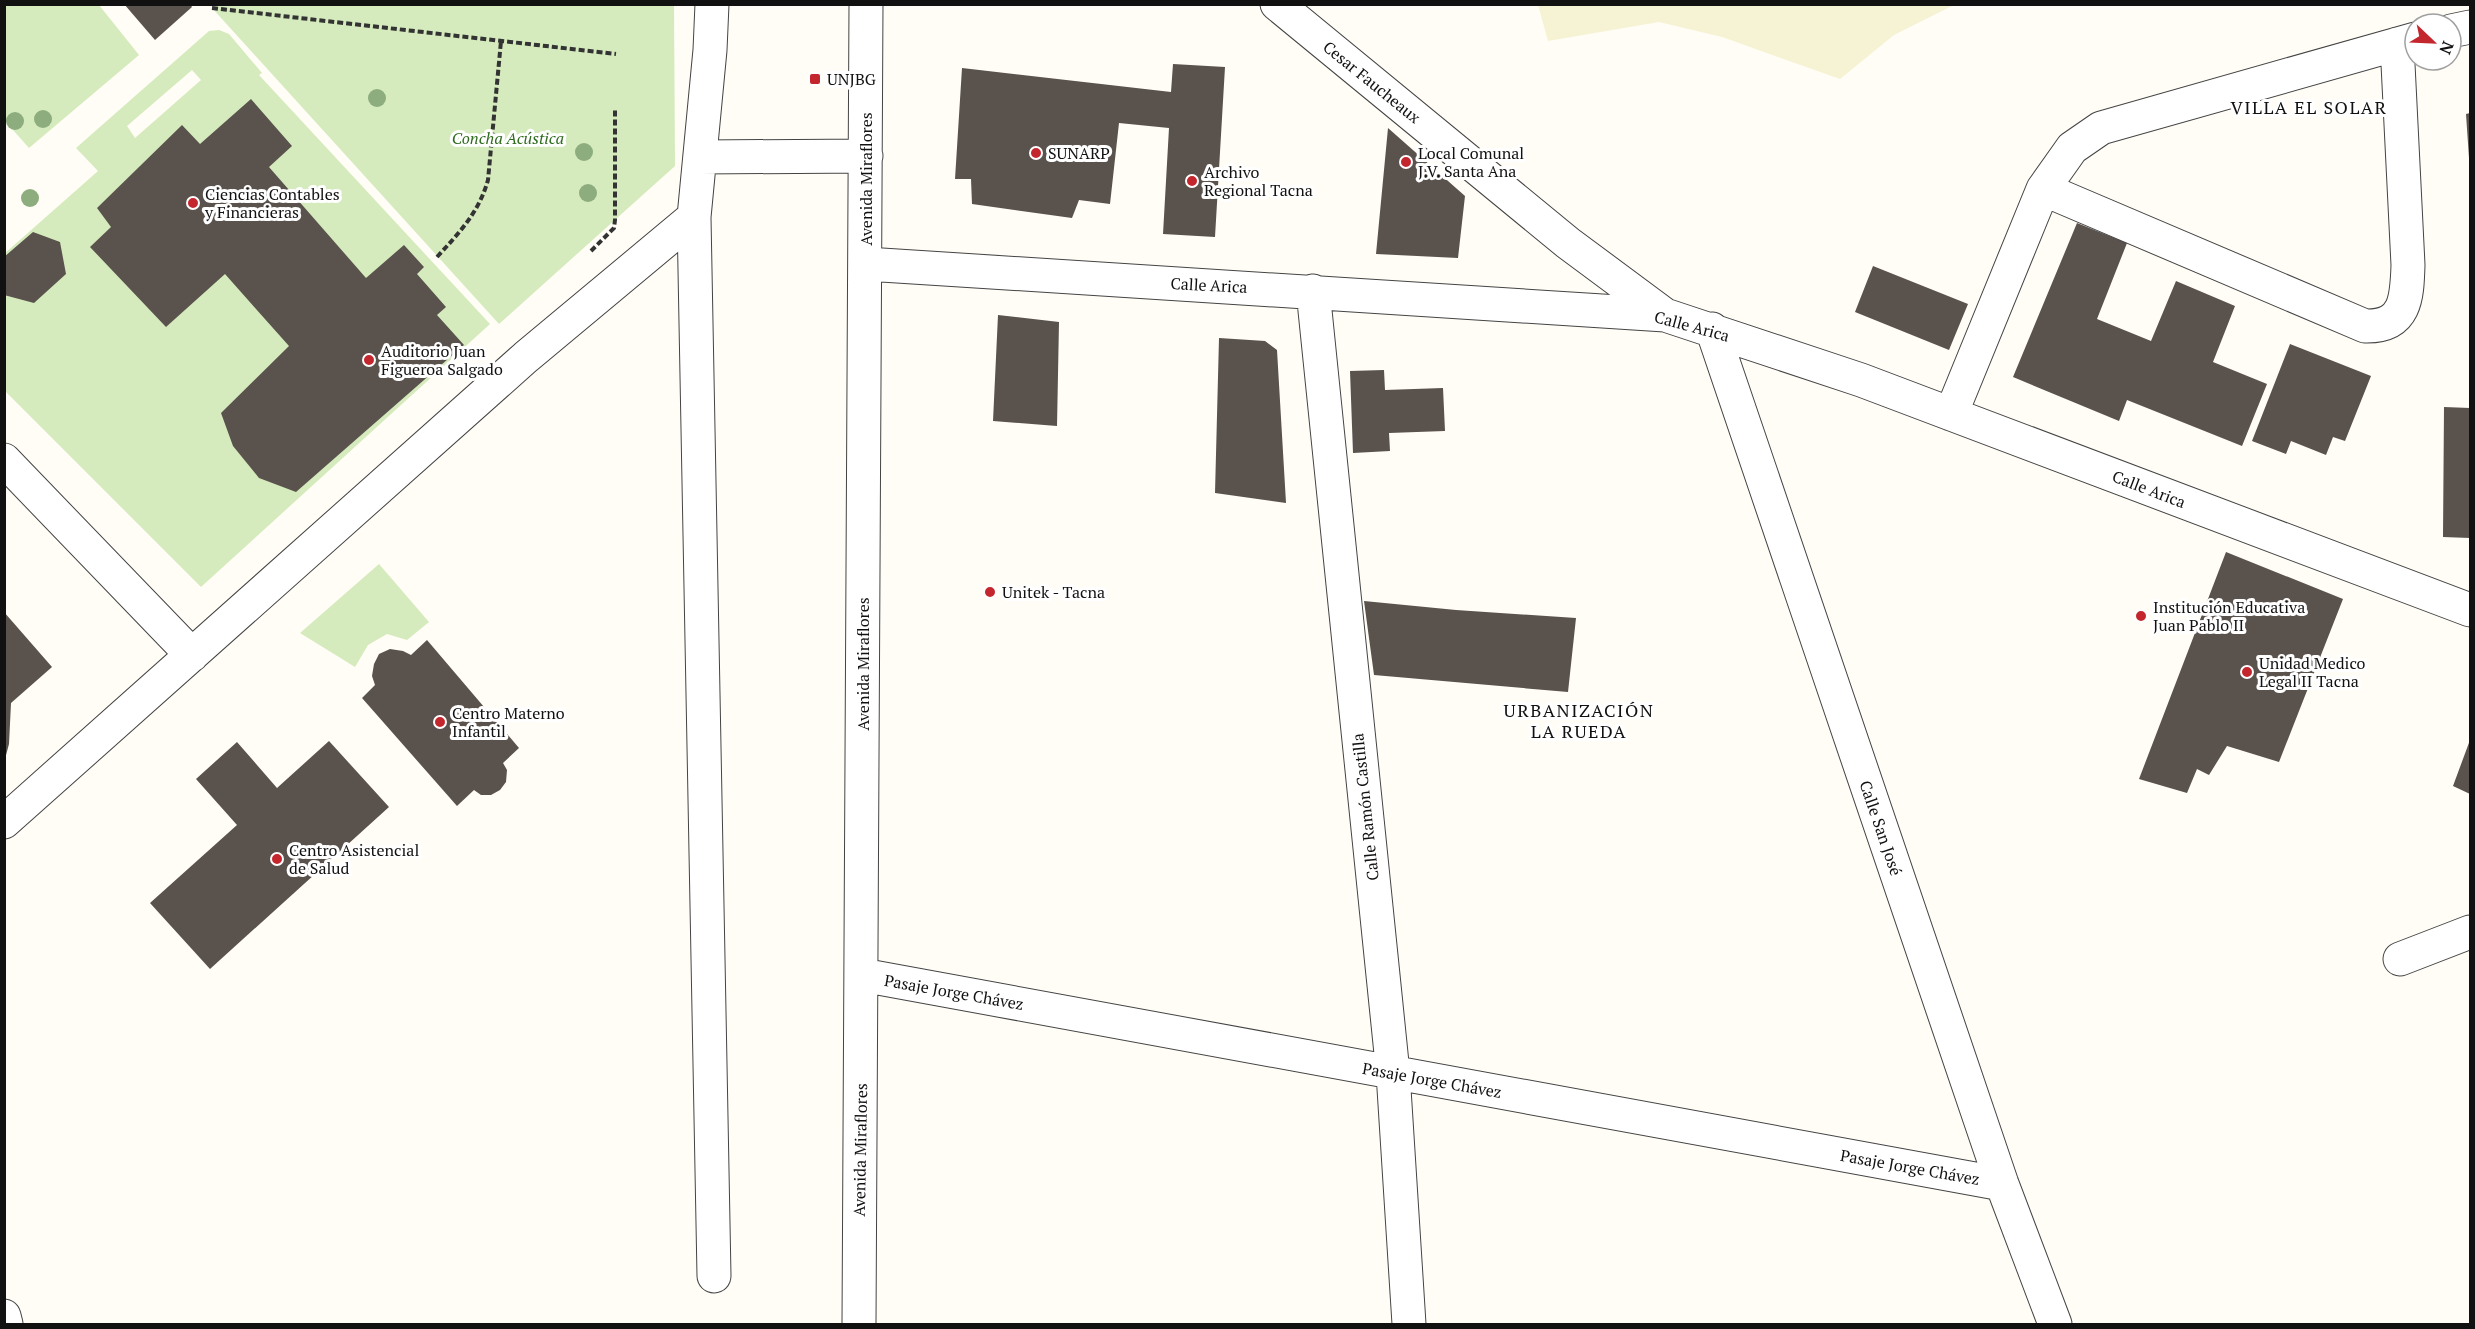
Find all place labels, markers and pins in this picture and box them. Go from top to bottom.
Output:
place label: UNJBG [827,68,876,90]
marker: UNJBG [808,72,822,86]
place label: SUNARP [1048,142,1110,164]
place label: Local Comunal J.V. Santa Ana [1418,142,1524,182]
marker: SUNARP [1029,146,1043,160]
marker: Local Comunal J.V. Santa Ana [1399,155,1413,169]
place label: Archivo Regional Tacna [1204,161,1313,201]
marker: Archivo Regional Tacna [1185,174,1199,188]
place label: Ciencias Contables y Financieras [204,183,340,223]
marker: Ciencias Contables y Financieras [186,196,200,210]
place label: Auditorio Juan Figueroa Salgado [381,340,503,380]
marker: Auditorio Juan Figueroa Salgado [362,353,376,367]
place label: Unitek - Tacna [1002,581,1105,603]
marker: Unitek - Tacna [983,585,997,599]
place label: Institución Educativa Juan Pablo II [2153,596,2305,636]
marker: Institución Educativa Juan Pablo II [2134,609,2148,623]
place label: Unidad Medico Legal II Tacna [2259,652,2366,692]
marker: Unidad Medico Legal II Tacna [2240,665,2254,679]
place label: Centro Materno Infantil [452,702,565,742]
marker: Centro Materno Infantil [433,715,447,729]
place label: Centro Asistencial de Salud [289,839,419,879]
marker: Centro Asistencial de Salud [270,852,284,866]

